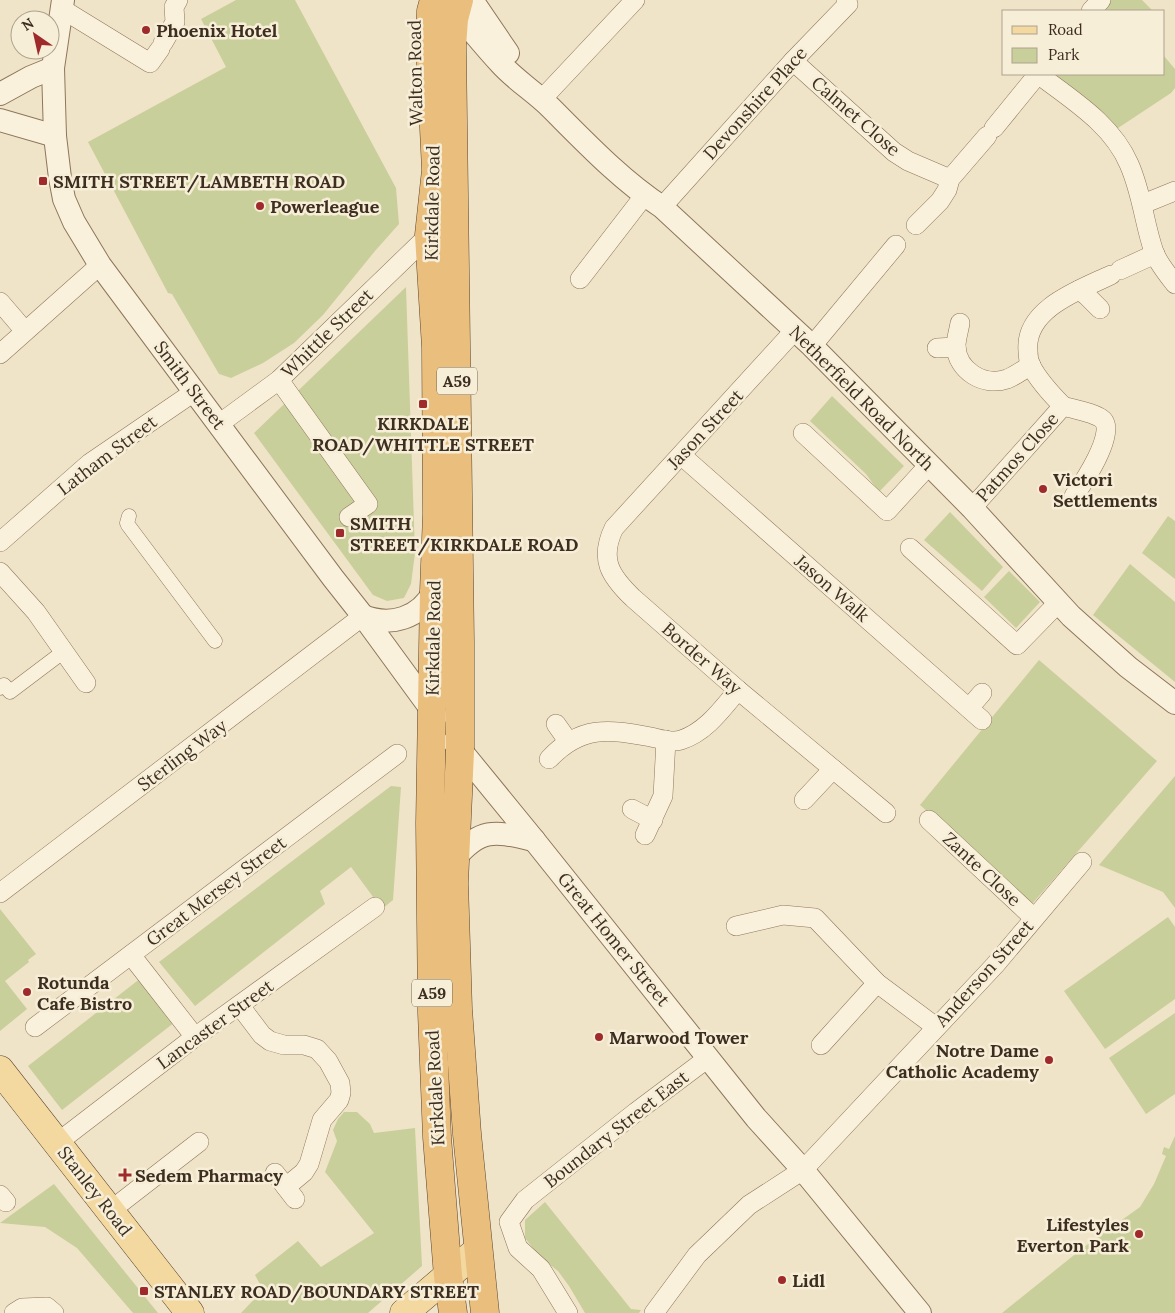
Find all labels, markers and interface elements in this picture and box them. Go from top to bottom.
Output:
north arrow [10,10,60,60]
legend [1002,10,1165,75]
text: N [18,14,37,35]
place label: Phoenix Hotel [156,19,278,42]
street label: Walton Road [403,19,427,126]
text: Road [1048,20,1083,39]
marker: Phoenix Hotel [140,24,152,36]
street label: Devonshire Place [698,42,812,164]
text: Park [1048,45,1079,64]
street label: Calmet Close [807,71,905,161]
street label: Kirkdale Road [419,145,445,261]
place label: SMITH STREET/LAMBETH ROAD [53,170,346,193]
marker: SMITH STREET/LAMBETH ROAD [37,175,49,187]
place label: Powerleague [270,195,380,218]
marker: Powerleague [254,200,266,212]
street label: Whittle Street [276,283,378,383]
street label: Netherfield Road North [785,321,940,476]
street label: Smith Street [149,336,231,434]
road number: A59 [437,368,477,394]
street label: Jason Street [661,384,748,475]
marker: KIRKDALE ROAD/WHITTLE STREET [417,398,429,410]
street label: Patmos Close [971,407,1063,507]
street label: Latham Street [53,410,161,500]
place label: KIRKDALE ROAD/WHITTLE STREET [312,412,534,456]
place label: Victori Settlements [1053,468,1158,512]
marker: Victori Settlements [1037,483,1049,495]
place label: SMITH STREET/KIRKDALE ROAD [350,512,579,556]
marker: SMITH STREET/KIRKDALE ROAD [334,527,346,539]
street label: Jason Walk [789,549,874,627]
street label: Kirkdale Road [420,580,446,696]
street label: Border Way [657,617,747,699]
street label: Sterling Way [133,714,232,796]
street label: Zante Close [938,827,1026,911]
street label: Great Mersey Street [142,831,290,951]
street label: Great Homer Street [553,867,675,1011]
street label: Anderson Street [929,915,1038,1032]
place label: Rotunda Cafe Bistro [37,971,132,1015]
street label: Lancaster Street [152,974,278,1074]
road number: A59 [412,980,452,1006]
marker: Rotunda Cafe Bistro [21,986,33,998]
place label: Marwood Tower [609,1026,749,1049]
street label: Kirkdale Road [420,1029,450,1146]
marker: Marwood Tower [593,1031,605,1043]
place label: Notre Dame Catholic Academy [886,1039,1039,1083]
marker: Notre Dame Catholic Academy [1043,1054,1055,1066]
street label: Boundary Street East [539,1065,693,1193]
street label: Stanley Road [53,1141,137,1241]
place label: Sedem Pharmacy [135,1164,283,1187]
marker: Sedem Pharmacy [119,1169,131,1181]
place label: Lifestyles Everton Park [1016,1213,1129,1257]
marker: Lifestyles Everton Park [1133,1228,1145,1240]
place label: Lidl [792,1269,825,1292]
marker: Lidl [776,1274,788,1286]
place label: STANLEY ROAD/BOUNDARY STREET [154,1280,479,1303]
marker: STANLEY ROAD/BOUNDARY STREET [138,1285,150,1297]

